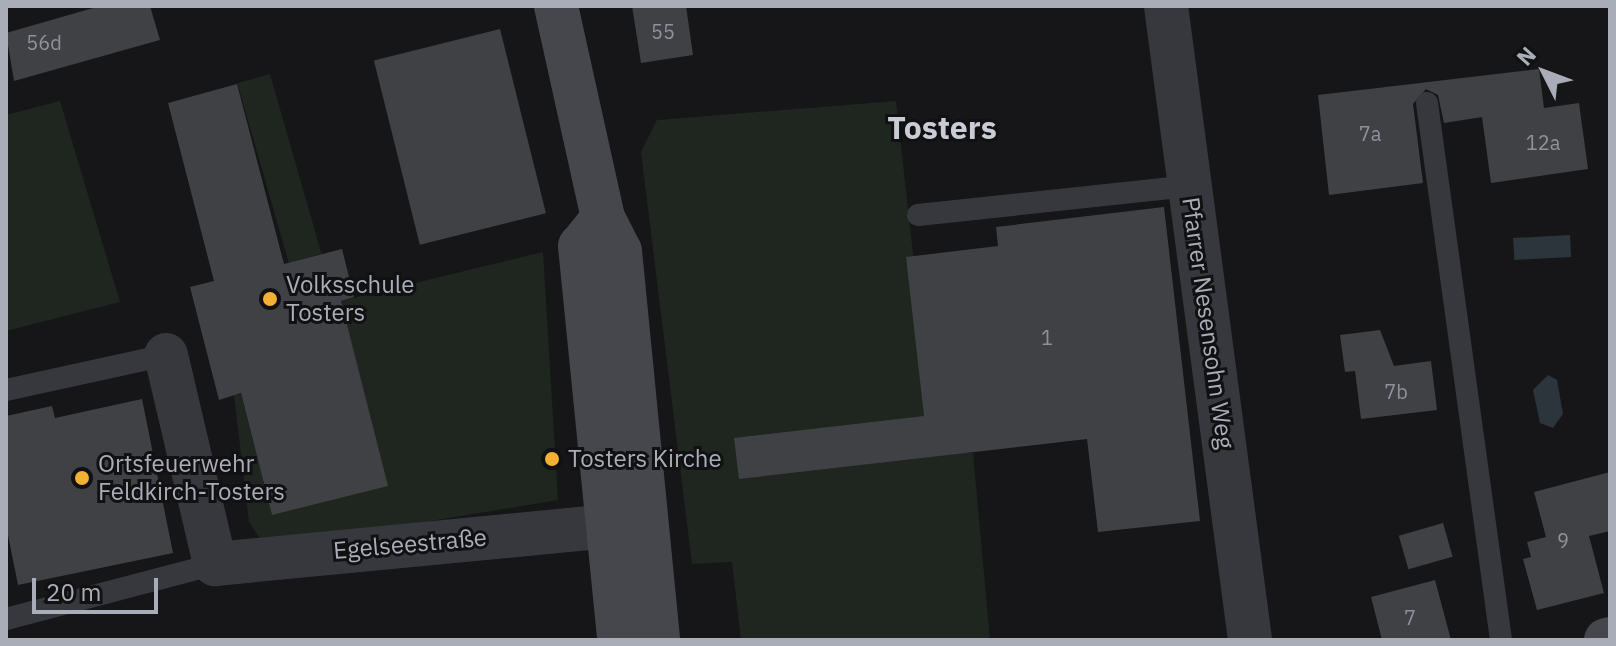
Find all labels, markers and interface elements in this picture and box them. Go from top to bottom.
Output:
house number: 55 [651,19,675,43]
house number: 56d [26,30,62,54]
north arrow [1504,32,1584,112]
text: N [1510,40,1542,71]
district label: Tosters [887,108,997,146]
house number: 7a [1359,121,1381,145]
house number: 12a [1526,130,1560,154]
street label: Pfarrer Nesensohn Weg [1176,195,1240,451]
place label: Volksschule Tosters [286,271,415,327]
marker: Volksschule Tosters [261,290,279,308]
house number: 1 [1041,325,1053,349]
house number: 7b [1384,379,1408,403]
place label: Tosters Kirche [568,445,722,473]
place label: Ortsfeuerwehr Feldkirch-Tosters [98,450,285,506]
marker: Tosters Kirche [543,450,561,468]
marker: Ortsfeuerwehr Feldkirch-Tosters [73,469,91,487]
street label: Egelseestraße [332,523,488,565]
house number: 9 [1557,528,1569,552]
scale bar [36,562,162,612]
text: 20 m [46,576,101,608]
house number: 7 [1404,605,1416,629]

